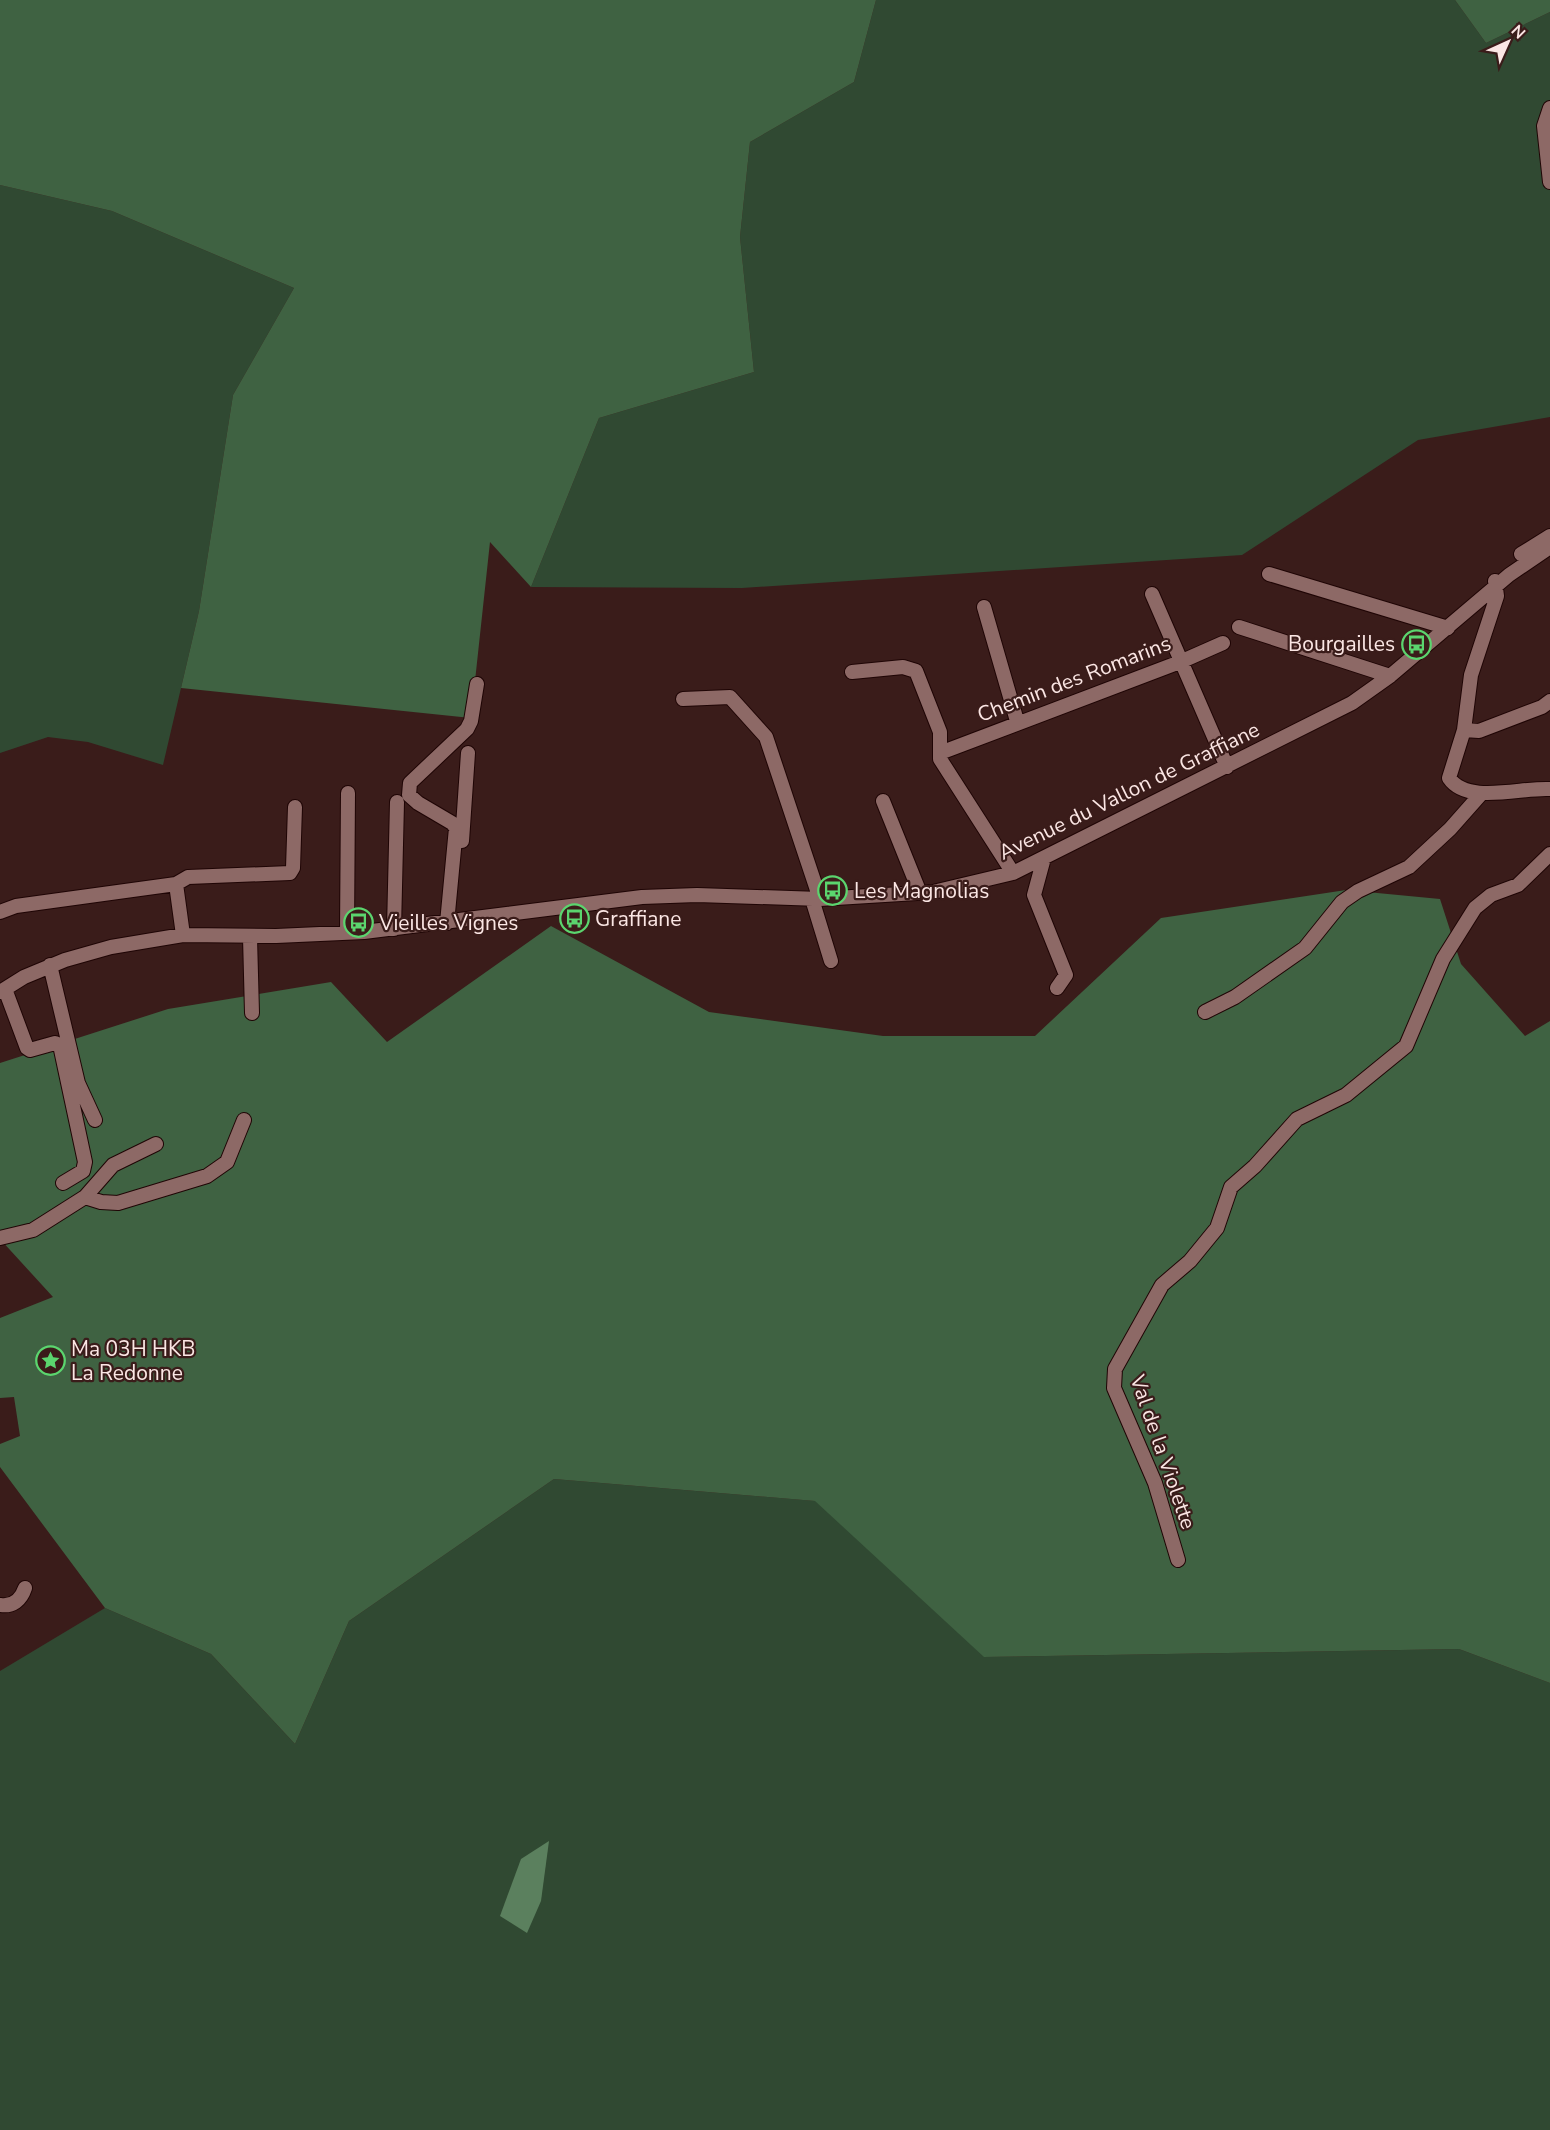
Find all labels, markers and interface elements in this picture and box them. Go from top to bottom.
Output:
north arrow [1478,12,1538,72]
text: N [1506,20,1530,44]
bus stop icon: Bourgailles [1400,628,1432,660]
street label: Chemin des Romarins [973,629,1175,729]
place label: Bourgailles [1288,630,1395,658]
street label: Avenue du Vallon de Graffiane [994,715,1264,867]
bus stop icon: Les Magnolias [817,875,849,907]
place label: Les Magnolias [854,877,989,905]
bus stop icon: Graffiane [558,903,590,935]
place label: Graffiane [595,905,681,933]
bus stop icon: Vieilles Vignes [342,907,374,939]
place label: Vieilles Vignes [378,909,518,937]
place label: Ma 03H HKB La Redonne [71,1335,195,1387]
place icon: Ma 03H HKB La Redonne [34,1345,66,1377]
street label: Val de la Violette [1123,1370,1203,1533]

